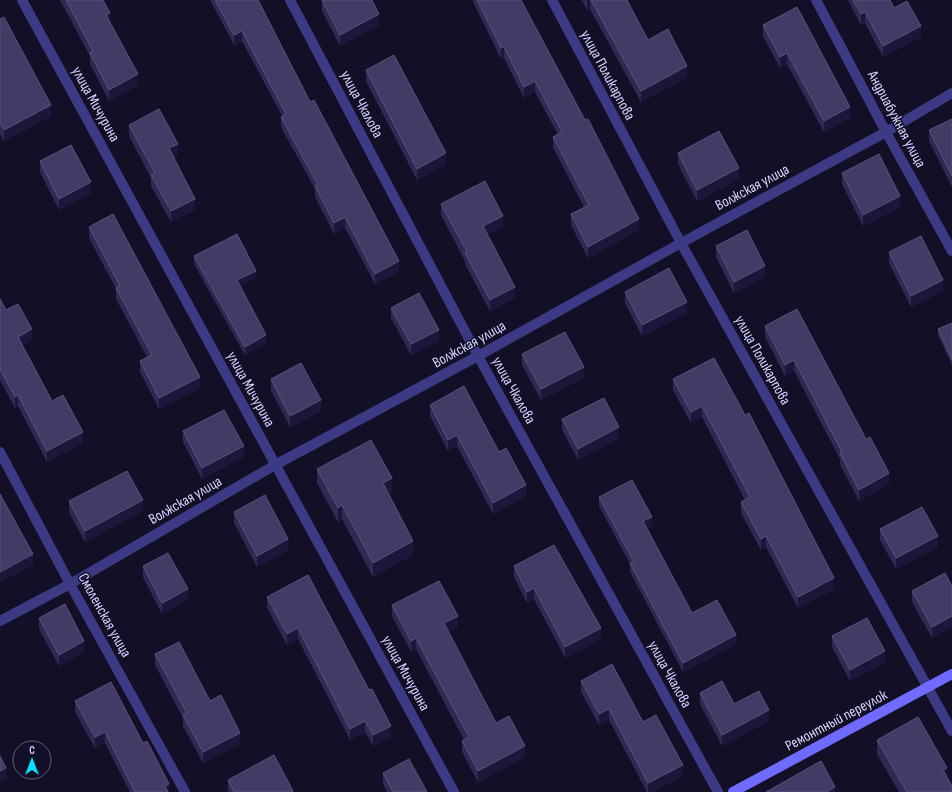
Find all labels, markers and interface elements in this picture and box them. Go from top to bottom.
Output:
street label: улица Поликарпова [576,27,639,124]
street label: улица Мичурина [67,63,124,145]
street label: улица Чкалова [336,67,387,141]
street label: Андриабужная улица [863,67,930,171]
street label: Волжская улица [712,160,793,215]
street label: улица Поликарпова [730,312,795,408]
street label: Волжская улица [429,316,510,372]
street label: улица Мичурина [222,348,279,430]
street label: улица Чкалова [487,353,540,427]
street label: Волжская улица [145,472,225,529]
street label: Смоленская улица [74,570,136,661]
street label: улица Мичурина [377,632,434,714]
street label: улица Чкалова [643,637,696,711]
street label: Ремонтный переулок [782,685,891,755]
north arrow [12,740,52,780]
text: С [29,744,35,757]

